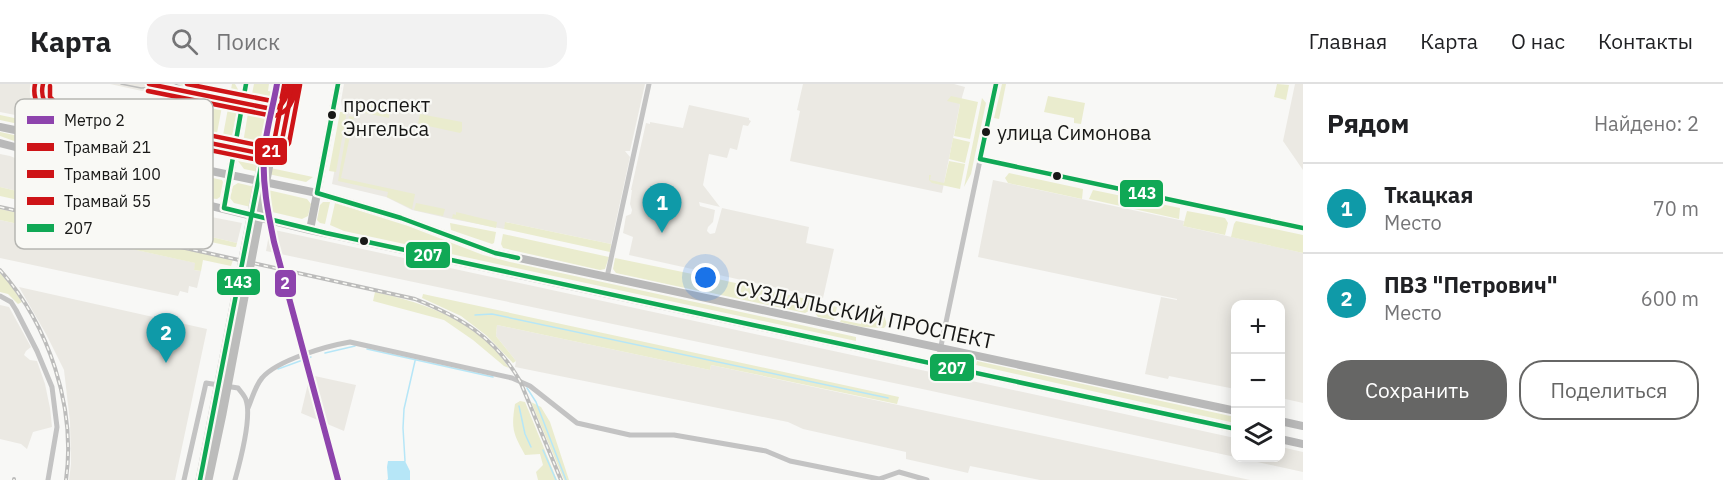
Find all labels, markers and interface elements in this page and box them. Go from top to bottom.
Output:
search box [147,14,567,68]
text: Карта [30,23,111,60]
icon: search [168,25,201,58]
text: Поиск [216,27,280,56]
text: Главная [1309,27,1387,55]
text: Карта [1420,27,1478,55]
text: О нас [1511,27,1565,55]
text: Контакты [1598,27,1693,55]
place label: проспект Энгельса [343,91,431,142]
legend [15,99,213,249]
text: Рядом [1327,106,1409,140]
marker: проспект Энгельса [326,109,338,121]
text: Метро 2 [64,110,125,130]
text: Найдено: 2 [1594,110,1699,137]
place label: улица Симонова [997,119,1151,146]
marker: улица Симонова [980,126,992,138]
text: Трамвай 21 [64,137,151,157]
line badge: 21 [254,137,288,166]
text: 21 [261,141,281,161]
text: Трамвай 100 [64,164,161,184]
unlabelled marker [1051,170,1063,182]
line badge: 143 [1119,179,1164,208]
text: Ткацкая [1384,180,1473,209]
text: 143 [1128,183,1156,203]
pin: 1 [642,184,682,233]
text: Трамвай 55 [64,191,151,211]
text: 1 [1341,195,1353,222]
text: 70 m [1653,195,1699,222]
text: Место [1384,209,1442,236]
text: 207 [64,218,93,238]
unlabelled marker [358,235,370,247]
line badge: 207 [405,241,451,269]
text: 207 [414,245,442,265]
your location [691,263,720,292]
line badge: 143 [216,268,261,296]
line badge: 2 [274,269,297,298]
text: ПВЗ "Петрович" [1384,270,1558,299]
text: 143 [224,272,252,292]
text: 2 [280,273,290,293]
street label: СУЗДАЛЬСКИЙ ПРОСПЕКТ [733,273,997,355]
text: 2 [1341,285,1353,312]
text: 600 m [1641,285,1699,312]
text: Место [1384,299,1442,326]
map controls [1231,300,1285,462]
button: + [1231,300,1285,354]
pin: 2 [146,314,186,363]
line badge: 207 [929,353,975,382]
button: − [1231,354,1285,408]
text: 207 [938,358,966,378]
button: Сохранить [1327,360,1507,420]
button: Поделиться [1519,360,1699,420]
button: layers [1231,408,1285,462]

